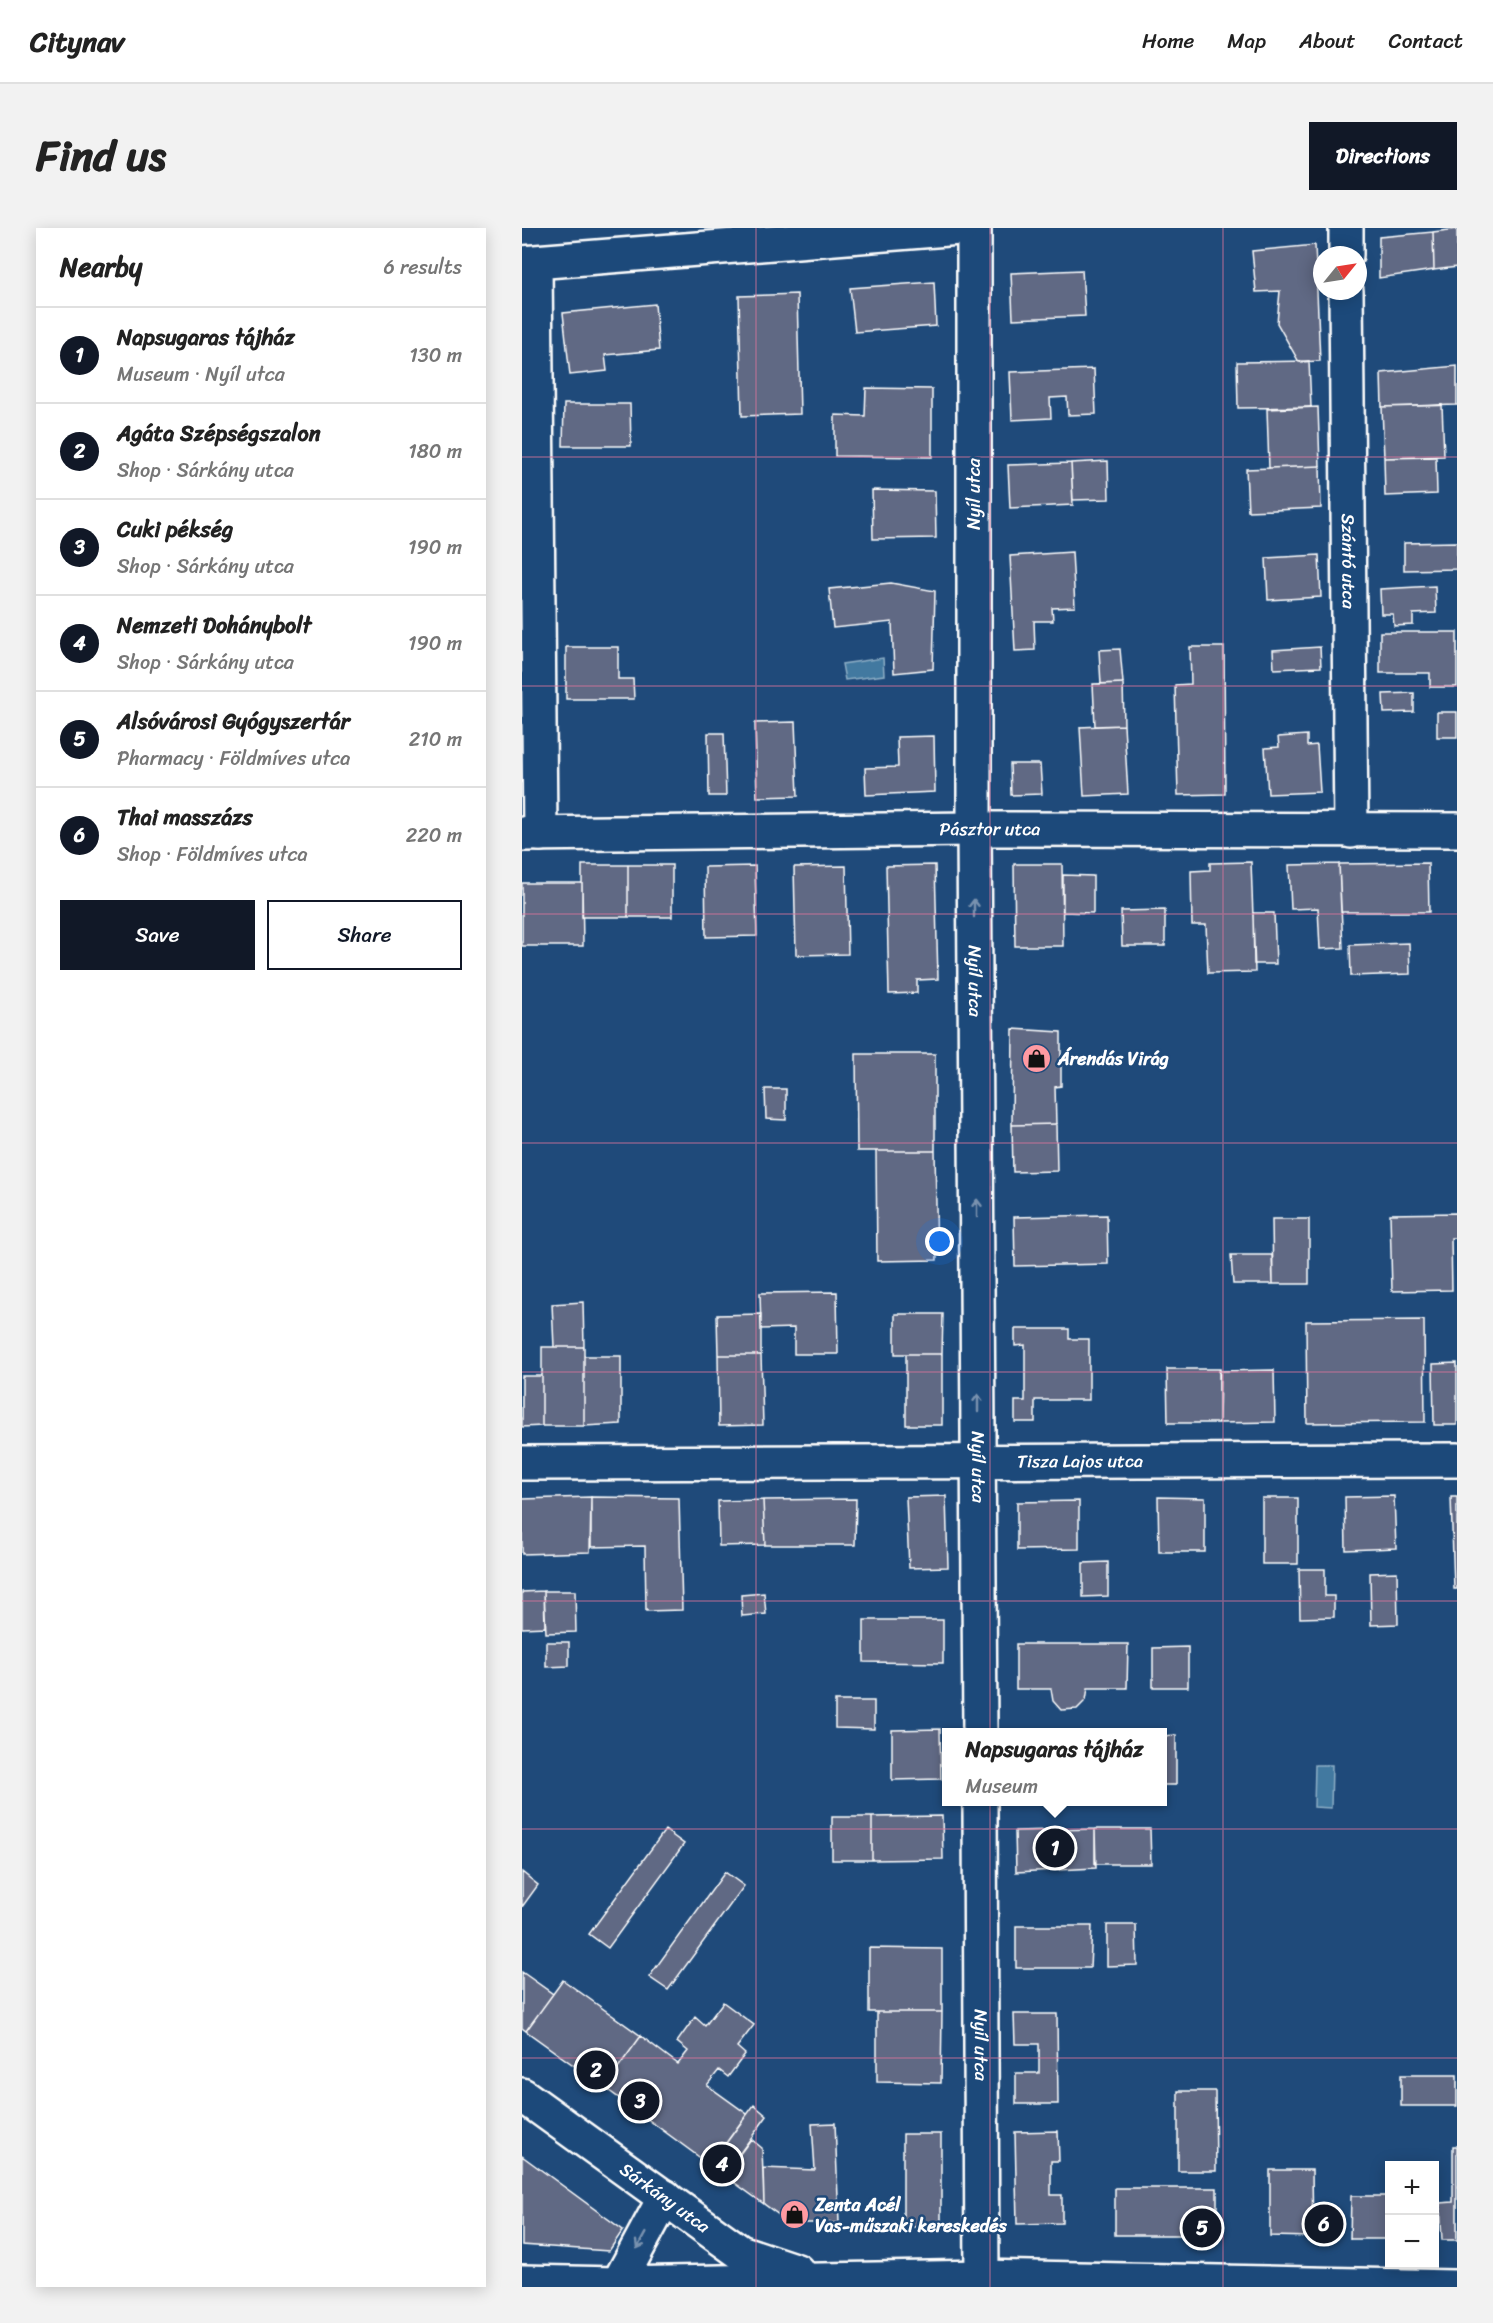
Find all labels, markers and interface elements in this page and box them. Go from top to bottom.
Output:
text: Citynav [30,17,124,66]
text: Home [1142,22,1194,60]
text: Map [1227,22,1266,60]
text: About [1299,22,1356,60]
text: Contact [1389,22,1463,60]
text: Find us [36,119,166,193]
button: Directions [1309,122,1457,190]
text: Nearby [60,244,142,290]
north arrow [1313,246,1367,300]
text: 6 results [383,250,462,285]
text: Napsugaras tájház [117,318,295,357]
text: 1 [75,338,84,373]
text: 130 m [409,338,462,373]
text: Museum · Nyíl utca [117,357,285,392]
text: Agáta Szépségszalon [117,414,321,453]
text: 2 [74,434,85,469]
text: 180 m [408,434,462,469]
text: Shop · Sárkány utca [117,453,294,488]
street label: Nyíl utca [958,457,990,530]
text: Cuki pékség [117,510,233,549]
street label: Szántó utca [1332,513,1365,610]
text: 3 [74,530,85,565]
text: 190 m [408,530,462,565]
text: Shop · Sárkány utca [117,549,294,584]
text: Nemzeti Dohánybolt [117,606,311,645]
text: 4 [73,626,86,661]
text: 190 m [408,626,462,661]
text: Shop · Sárkány utca [117,645,294,680]
text: Alsóvárosi Gyógyszertár [117,702,350,741]
text: 5 [73,722,86,757]
text: 210 m [409,722,462,757]
text: Pharmacy · Földmíves utca [117,741,350,776]
text: Thai masszázs [117,798,253,837]
street label: Pásztor utca [939,813,1040,845]
text: 6 [74,818,85,853]
text: 220 m [406,818,462,853]
text: Shop · Földmíves utca [117,837,307,872]
one-way arrow [968,899,980,919]
button: Save [60,900,255,970]
button: Share [267,900,462,970]
street label: Nyíl utca [959,945,991,1018]
shop icon: Árendás Virág [1021,1043,1053,1075]
place label: Árendás Virág [1057,1043,1169,1075]
one-way arrow [971,1199,982,1219]
your location [925,1227,954,1256]
one-way arrow [972,1394,984,1414]
street label: Nyíl utca [962,1431,994,1504]
street label: Tisza Lajos utca [1017,1445,1143,1477]
popup [942,1728,1167,1806]
text: Napsugaras tájház [966,1730,1143,1769]
text: Museum [966,1769,1038,1804]
pin: 1 [1036,1826,1074,1870]
street label: Nyíl utca [965,2009,997,2082]
pin: 2 [576,2048,616,2092]
pin: 3 [620,2078,660,2124]
pin: 4 [702,2142,742,2186]
street label: Sárkány utca [613,2154,718,2242]
map controls [1385,2161,1439,2269]
button: + [1385,2161,1439,2215]
place label: Zenta Acél Vas-műszaki kereskedés [814,2189,1007,2242]
shop icon: Zenta Acél Vas-műszaki kereskedés [778,2199,810,2231]
pin: 6 [1304,2202,1344,2246]
pin: 5 [1182,2206,1222,2250]
button: − [1385,2215,1439,2269]
one-way arrow [635,2231,646,2249]

